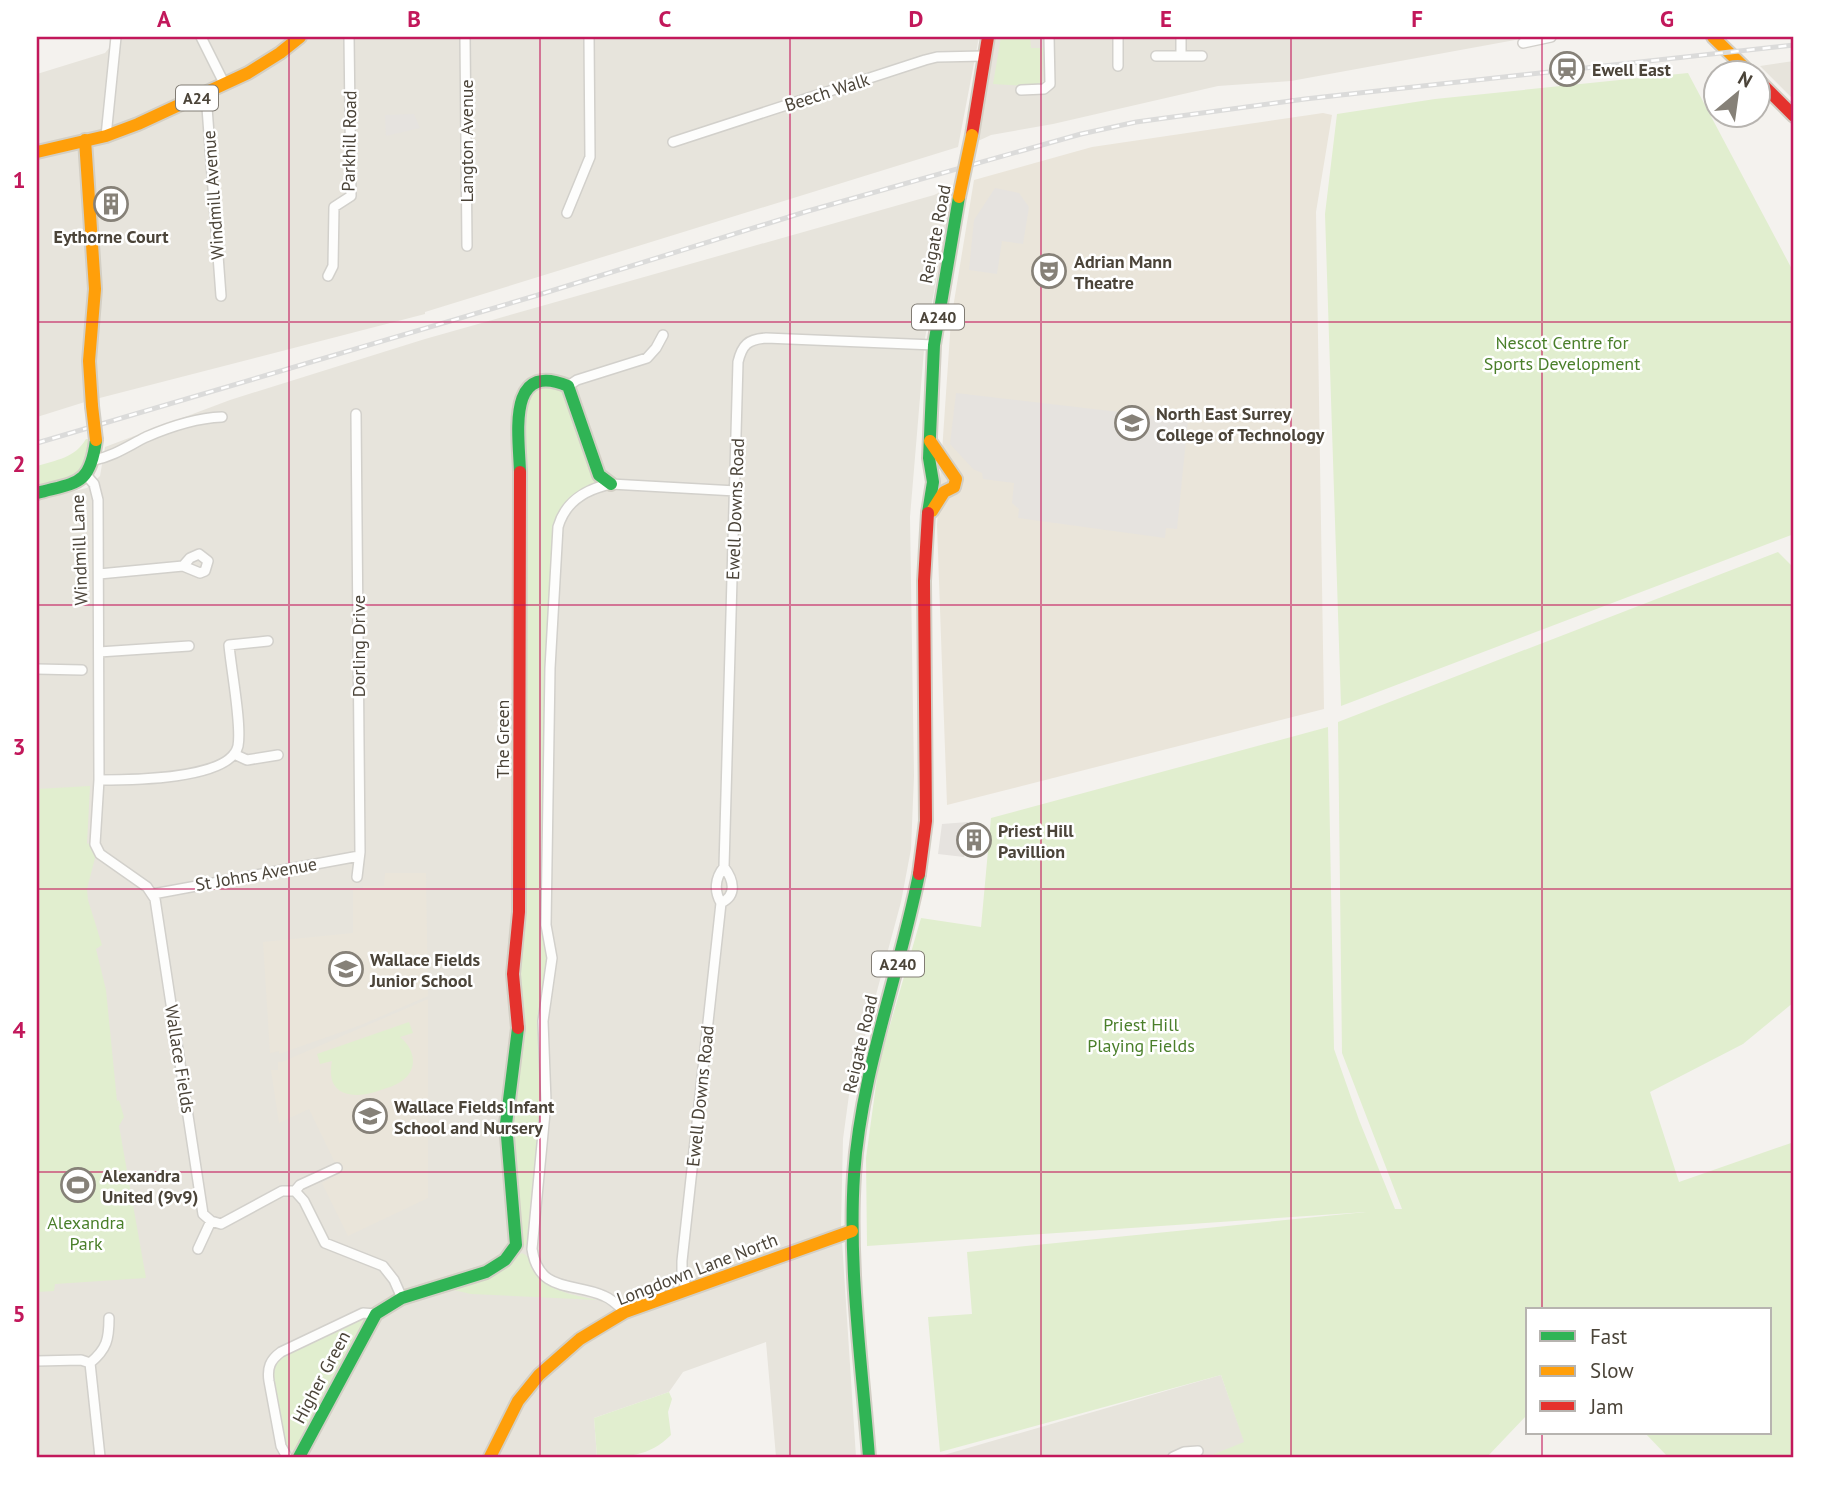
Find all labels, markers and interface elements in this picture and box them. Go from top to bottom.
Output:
text: A [157,4,171,33]
text: B [407,4,421,33]
text: C [659,4,672,33]
text: D [909,4,923,33]
text: E [1160,4,1172,33]
text: F [1411,4,1423,33]
text: G [1660,4,1674,33]
station icon: Ewell East [1548,50,1586,88]
place label: Ewell East [1592,58,1671,81]
north arrow [1702,60,1772,130]
text: N [1734,66,1757,93]
street label: Beech Walk [782,67,873,117]
street label: Langton Avenue [455,79,478,203]
road number: A24 [176,86,218,110]
street label: Parkhill Road [337,90,361,192]
street label: Windmill Avenue [197,130,229,260]
text: 1 [12,165,26,194]
street label: Reigate Road [914,183,956,285]
building icon: Eythorne Court [92,185,130,223]
place label: Eythorne Court [54,225,169,248]
place label: Adrian Mann Theatre [1074,250,1172,294]
theatre icon: Adrian Mann Theatre [1030,252,1068,290]
road number: A240 [912,304,964,330]
park label: Nescot Centre for Sports Development [1484,331,1640,375]
place label: North East Surrey College of Technology [1156,402,1325,446]
school or university icon: North East Surrey College of Technology [1113,404,1151,442]
street label: Ewell Downs Road [721,438,749,580]
text: 2 [12,449,26,478]
street label: Windmill Lane [66,494,92,606]
street label: Dorling Drive [347,595,370,697]
street label: The Green [491,700,514,778]
text: 3 [12,732,26,761]
place label: Priest Hill Pavillion [998,819,1074,863]
building icon: Priest Hill Pavillion [955,821,993,859]
street label: St Johns Avenue [193,852,319,896]
place label: Wallace Fields Junior School [369,948,480,992]
school or university icon: Wallace Fields Junior School [327,950,365,988]
road number: A240 [872,952,924,976]
street label: Reigate Road [838,993,882,1095]
street label: Wallace Fields [160,1003,200,1115]
park label: Priest Hill Playing Fields [1087,1013,1195,1057]
text: 4 [12,1015,26,1044]
street label: Ewell Downs Road [681,1024,719,1168]
place label: Wallace Fields Infant School and Nursery [394,1095,555,1139]
school or university icon: Wallace Fields Infant School and Nursery [351,1097,389,1135]
place label: Alexandra United (9v9) [102,1164,198,1208]
sports icon: Alexandra United (9v9) [59,1166,97,1204]
park label: Alexandra Park [47,1211,125,1255]
street label: Longdown Lane North [613,1228,781,1310]
text: 5 [12,1299,26,1328]
legend [1526,1308,1772,1434]
text: Fast [1590,1323,1627,1350]
street label: Higher Green [287,1327,355,1427]
text: Slow [1590,1357,1634,1384]
text: Jam [1589,1393,1624,1420]

